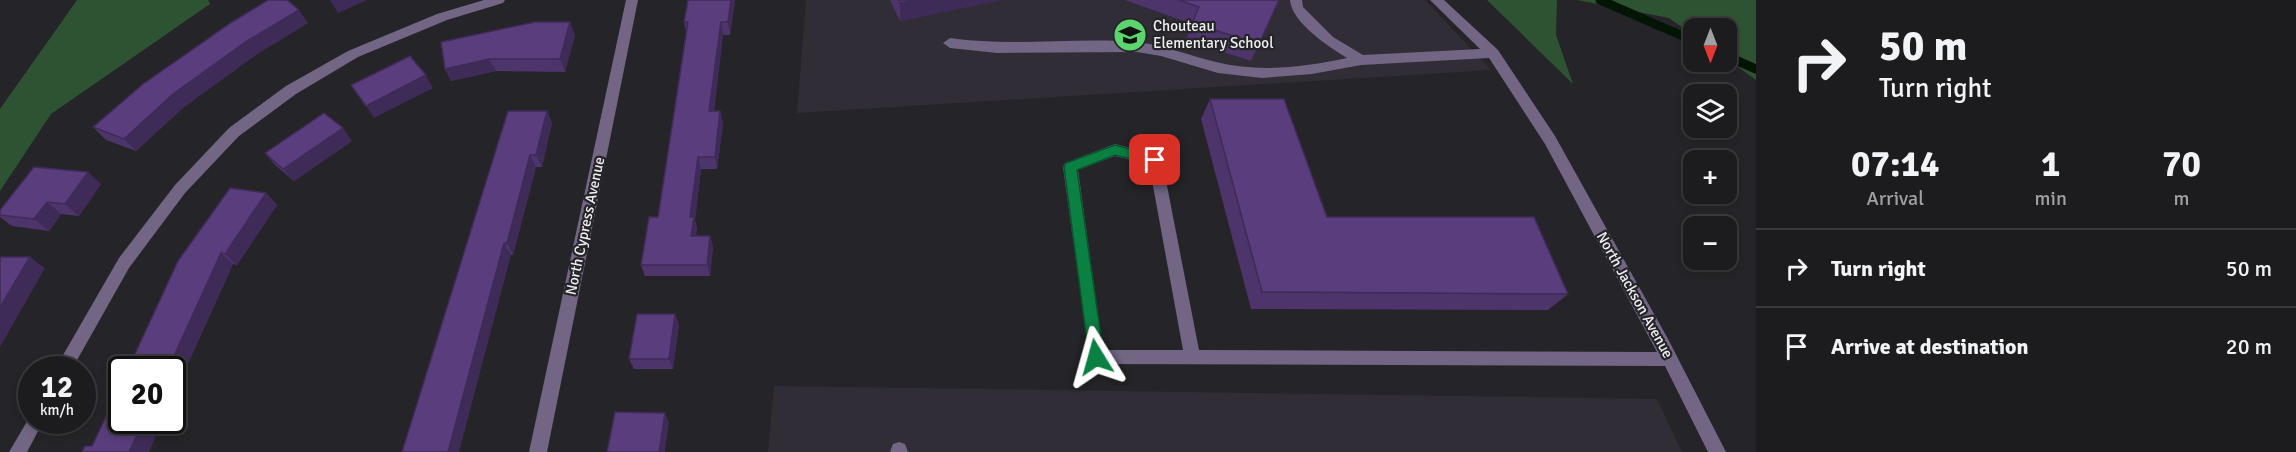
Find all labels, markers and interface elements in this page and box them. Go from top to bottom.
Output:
school or university icon: Chouteau Elementary School [1112,17,1148,53]
place label: Chouteau Elementary School [1153,17,1274,52]
north arrow [1683,18,1737,72]
map controls [1683,18,1737,270]
text: 50 m [1879,21,1968,72]
icon: right [1780,24,1858,102]
text: Turn right [1879,72,1992,105]
button: layers [1683,84,1737,138]
pin [1129,134,1180,185]
text: 07:14 [1851,142,1939,187]
text: 1 [2041,142,2060,187]
text: 70 [2162,142,2201,187]
icon: arrive [1138,143,1171,176]
button: + [1683,150,1737,204]
street label: North Cypress Avenue [562,155,608,297]
text: Arrival [1866,186,1924,211]
text: min [2035,186,2067,211]
text: m [2173,186,2189,211]
button: − [1683,216,1737,270]
street label: North Jackson Avenue [1593,229,1677,361]
icon: right [1780,252,1813,285]
text: Turn right [1831,255,1926,282]
text: 50 m [2226,255,2272,282]
position arrow [1064,325,1128,389]
icon: arrive [1780,330,1813,363]
text: Arrive at destination [1831,333,2028,360]
text: 20 m [2226,333,2272,360]
speed limit sign: 20 [108,356,186,434]
text: 12 [41,369,73,406]
text: km/h [40,401,74,419]

